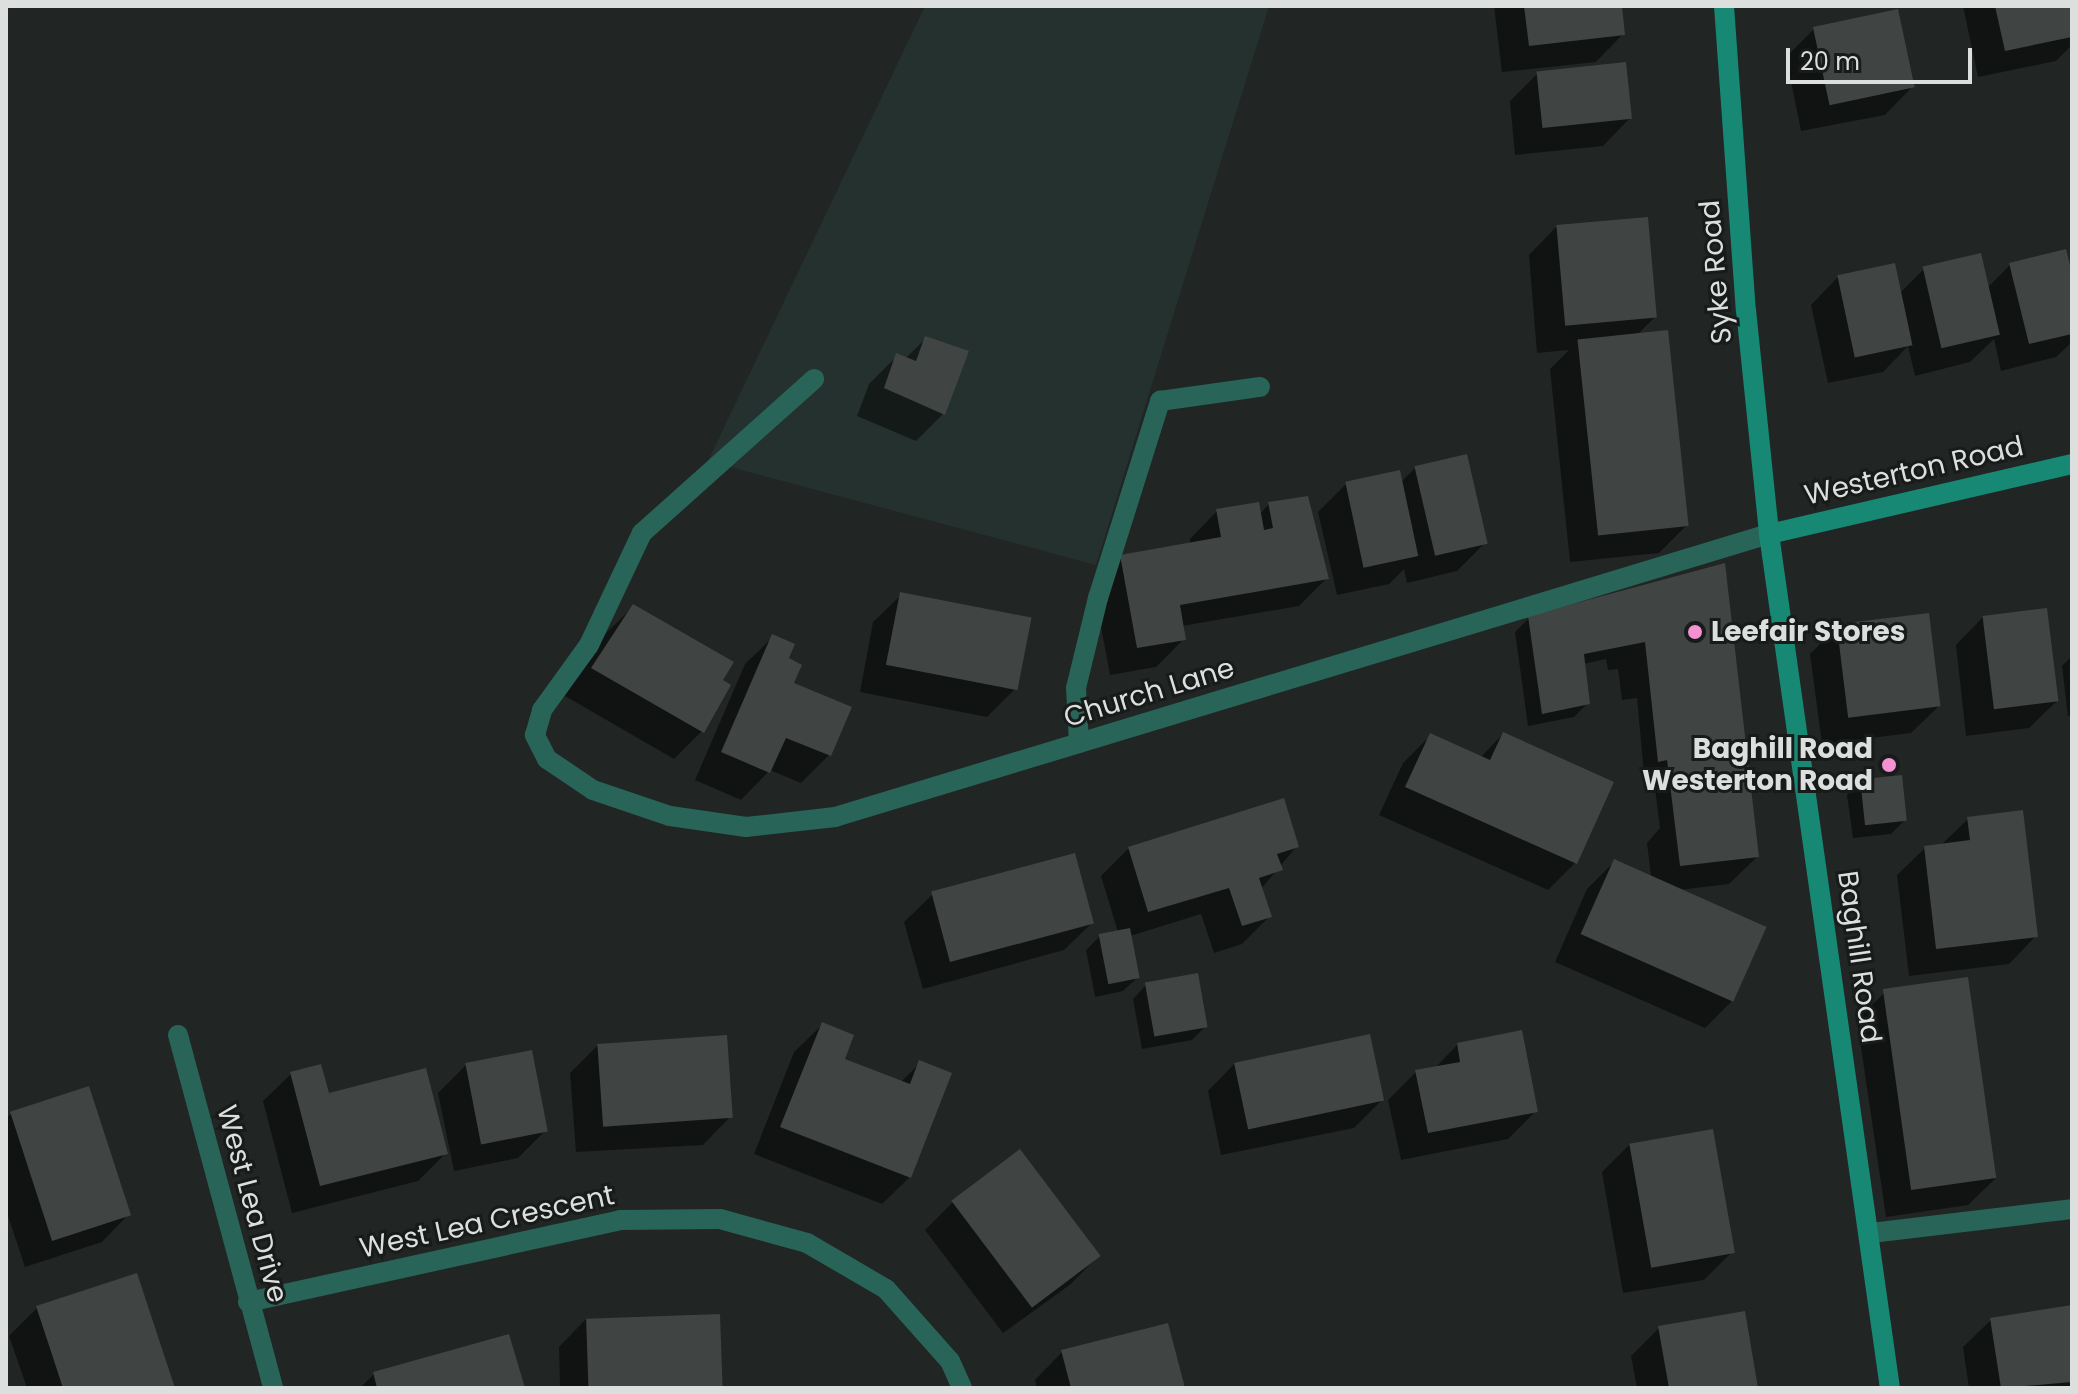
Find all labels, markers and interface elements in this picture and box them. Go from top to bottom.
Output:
scale bar [1790,32,1976,82]
text: 20 m [1800,45,1860,78]
street label: Syke Road [1693,199,1739,345]
street label: Westerton Road [1801,429,2027,513]
place label: Leefair Stores [1711,615,1905,649]
marker: Leefair Stores [1686,623,1704,641]
street label: Church Lane [1060,651,1238,735]
place label: Baghill Road Westerton Road [1642,732,1873,798]
marker: Baghill Road Westerton Road [1880,756,1898,774]
street label: Baghill Road [1830,869,1888,1045]
street label: West Lea Drive [209,1102,295,1306]
street label: West Lea Crescent [357,1179,617,1265]

